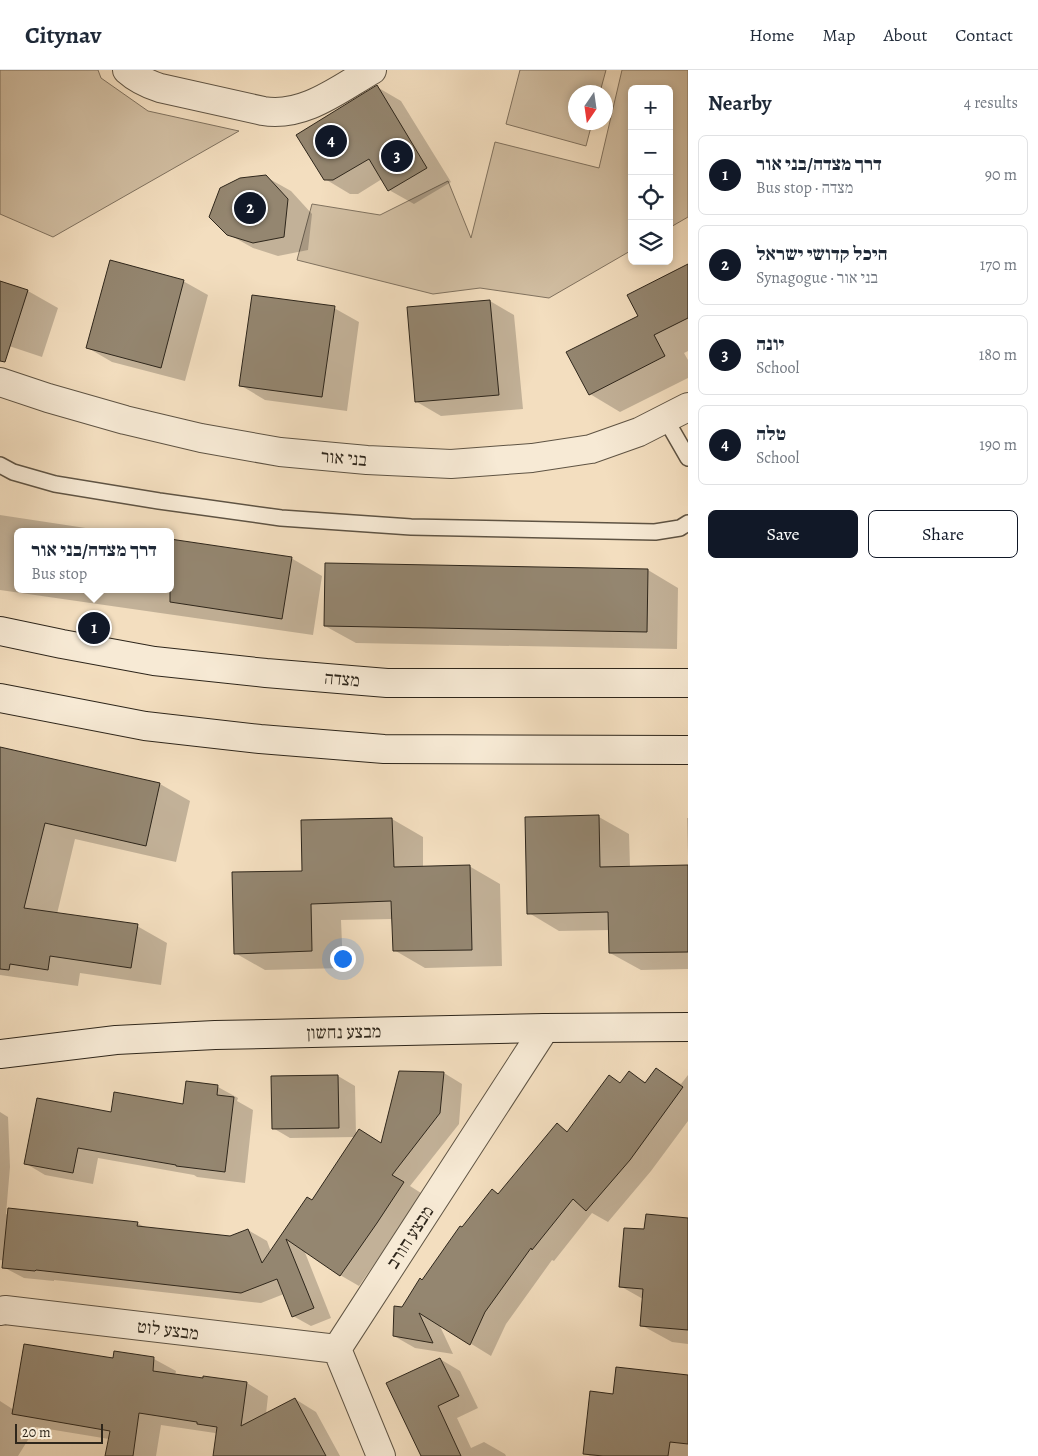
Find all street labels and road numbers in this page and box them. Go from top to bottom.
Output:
street label: בני אור [320,444,368,472]
street label: מצדה [323,665,361,693]
street label: מבצע נחשון [306,1019,382,1045]
street label: מבצע חורב [381,1201,439,1273]
street label: מבצע לוט [136,1314,200,1346]

